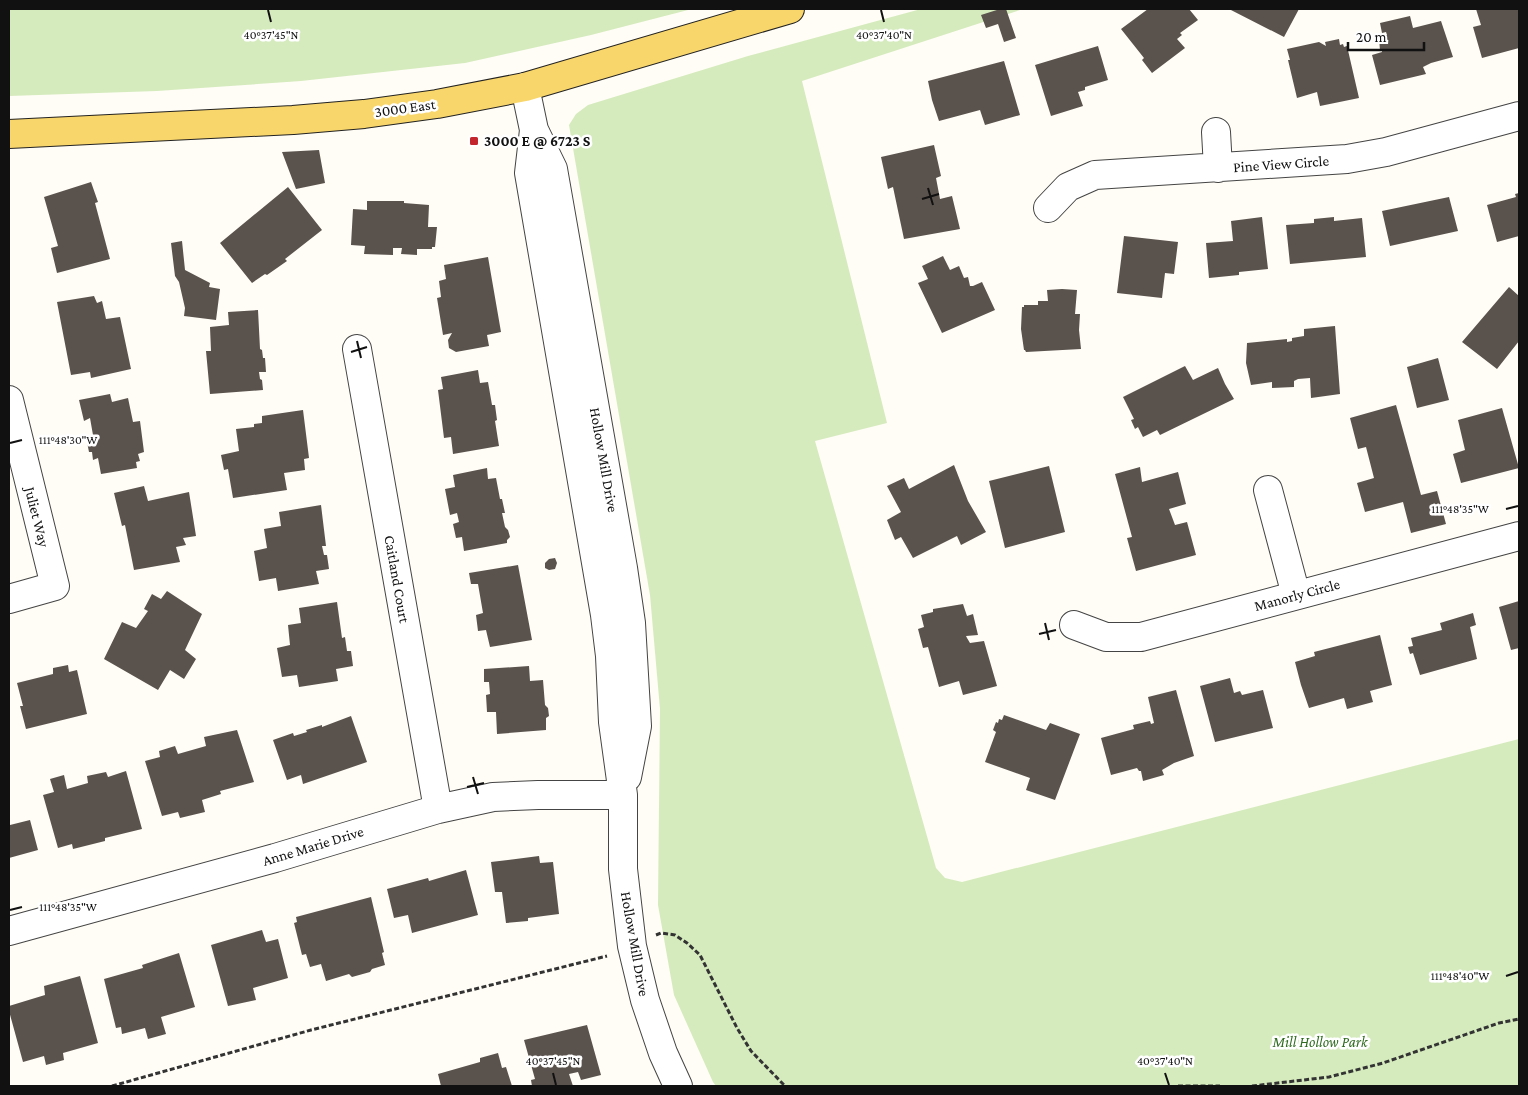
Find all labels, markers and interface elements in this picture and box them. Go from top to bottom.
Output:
scale bar [1348,20,1424,52]
text: 40°37'45"N [244,28,299,42]
text: 40°37'40"N [856,28,912,42]
text: 20 m [1356,29,1387,45]
street label: 3000 East [374,96,437,120]
place label: 3000 E @ 6723 S [484,133,591,149]
marker: 3000 E @ 6723 S [468,135,480,147]
street label: Pine View Circle [1233,153,1330,175]
street label: Hollow Mill Drive [587,406,621,514]
text: 111°48'30"W [39,433,97,447]
street label: Juliet Way [20,483,52,549]
text: 111°48'35"W [1431,502,1489,516]
street label: Caitland Court [381,534,413,625]
street label: Manorly Circle [1252,576,1342,615]
street label: Anne Marie Drive [261,823,366,869]
street label: Hollow Mill Drive [618,890,652,998]
text: 111°48'35"W [39,900,97,914]
text: 111°48'40"W [1431,969,1489,983]
park label: Mill Hollow Park [1272,1034,1369,1050]
text: 40°37'45"N [526,1054,581,1068]
text: 40°37'40"N [1137,1054,1193,1068]

